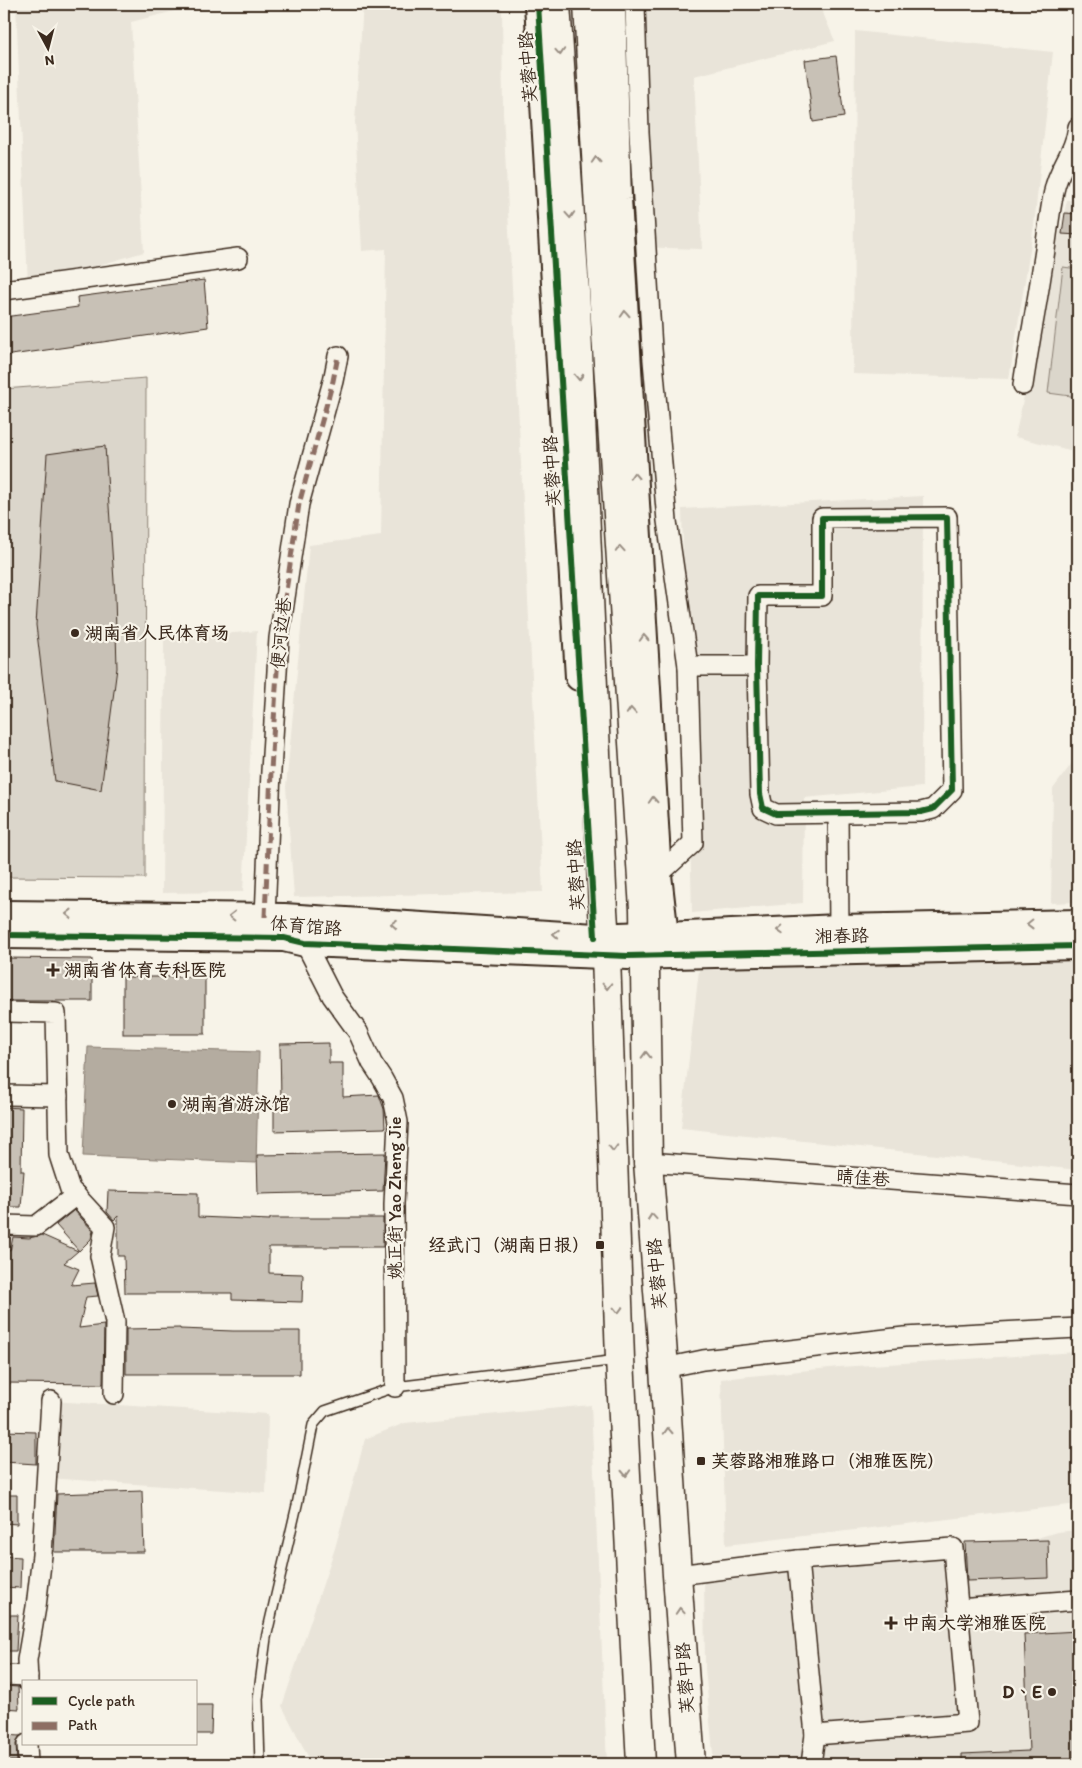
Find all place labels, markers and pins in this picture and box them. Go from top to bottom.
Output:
place label: 湖南省人民体育场 [85,622,229,644]
marker: 湖南省人民体育场 [69,627,81,639]
place label: 湖南省体育专科医院 [64,959,226,981]
marker: 湖南省体育专科医院 [46,963,60,977]
place label: 湖南省游泳馆 [182,1093,290,1115]
marker: 湖南省游泳馆 [166,1098,178,1110]
place label: 经武门（湖南日报） [428,1234,590,1256]
marker: 经武门（湖南日报） [594,1239,606,1251]
place label: 芙蓉路湘雅路口（湘雅医院） [711,1450,945,1472]
marker: 芙蓉路湘雅路口（湘雅医院） [695,1455,707,1467]
place label: 中南大学湘雅医院 [902,1612,1046,1634]
marker: 中南大学湘雅医院 [884,1616,898,1630]
place label: D、E [1002,1681,1042,1703]
marker: D、E [1046,1686,1058,1698]

